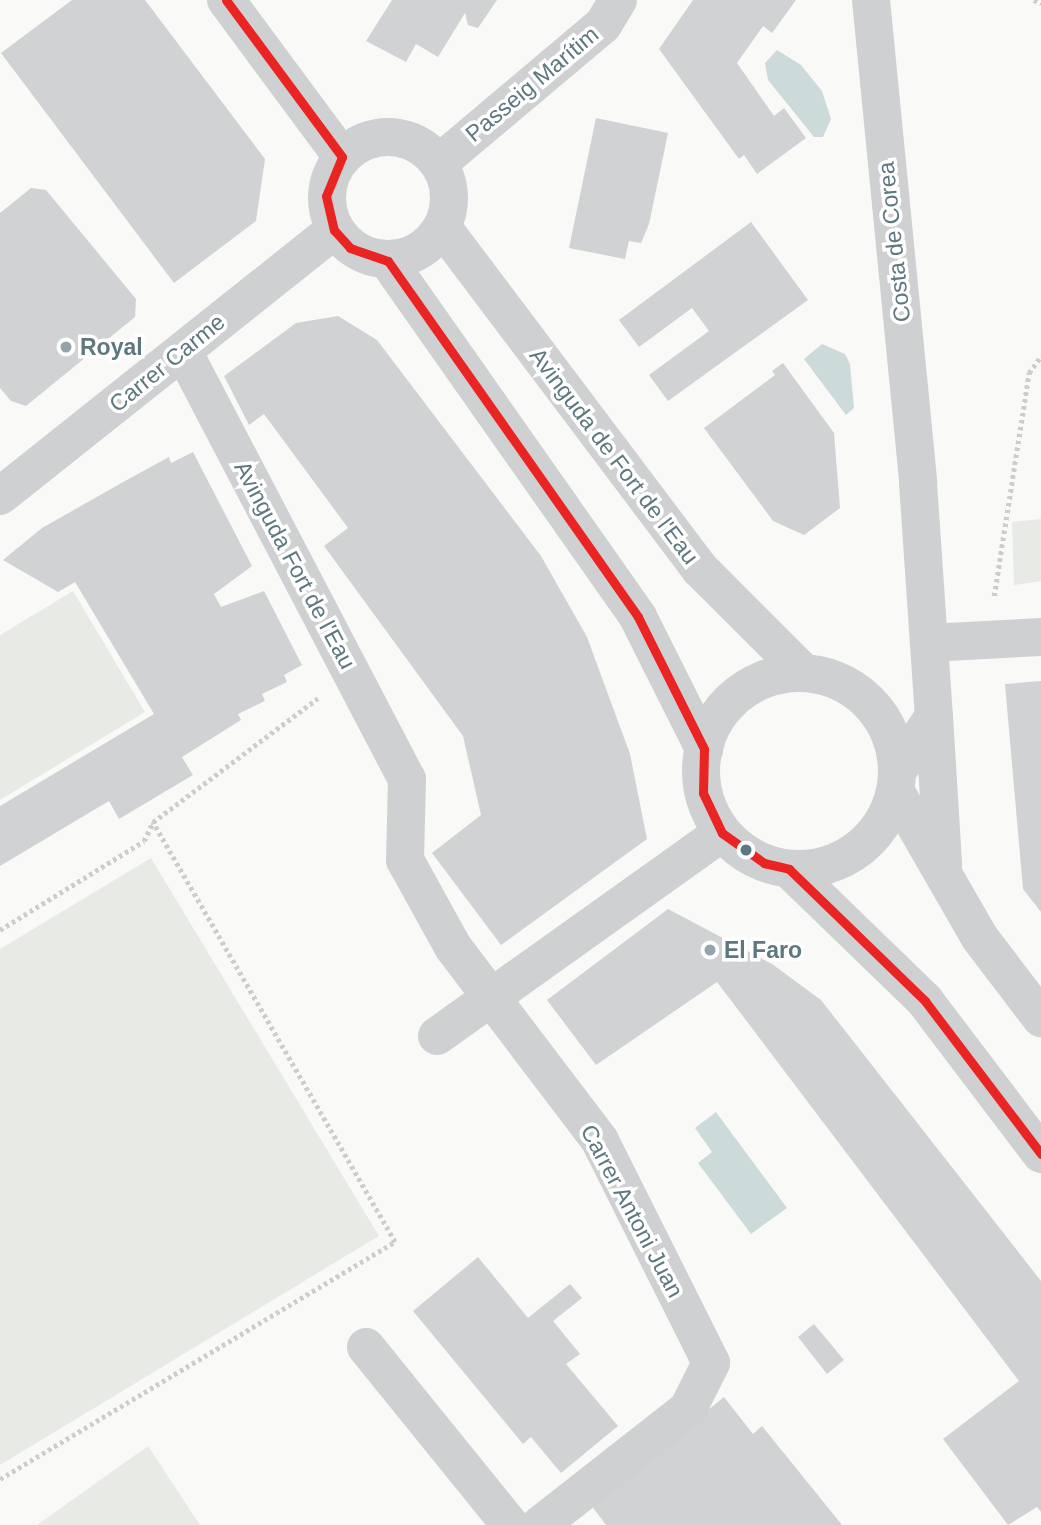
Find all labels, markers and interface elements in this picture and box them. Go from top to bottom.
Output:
street label: Passeig Marítim [460,20,604,148]
street label: Costa de Corea [872,160,916,324]
street label: Carrer Carme [104,308,230,418]
place label: Royal [80,333,143,361]
marker: Royal [58,339,74,355]
street label: Avinguda de Fort de l'Eau [524,342,704,570]
street label: Avinguda Fort de l'Eau [228,456,362,674]
unlabelled marker [739,843,753,857]
place label: El Faro [724,936,802,964]
marker: El Faro [702,942,718,958]
street label: Carrer Antoni Juan [575,1119,689,1303]

